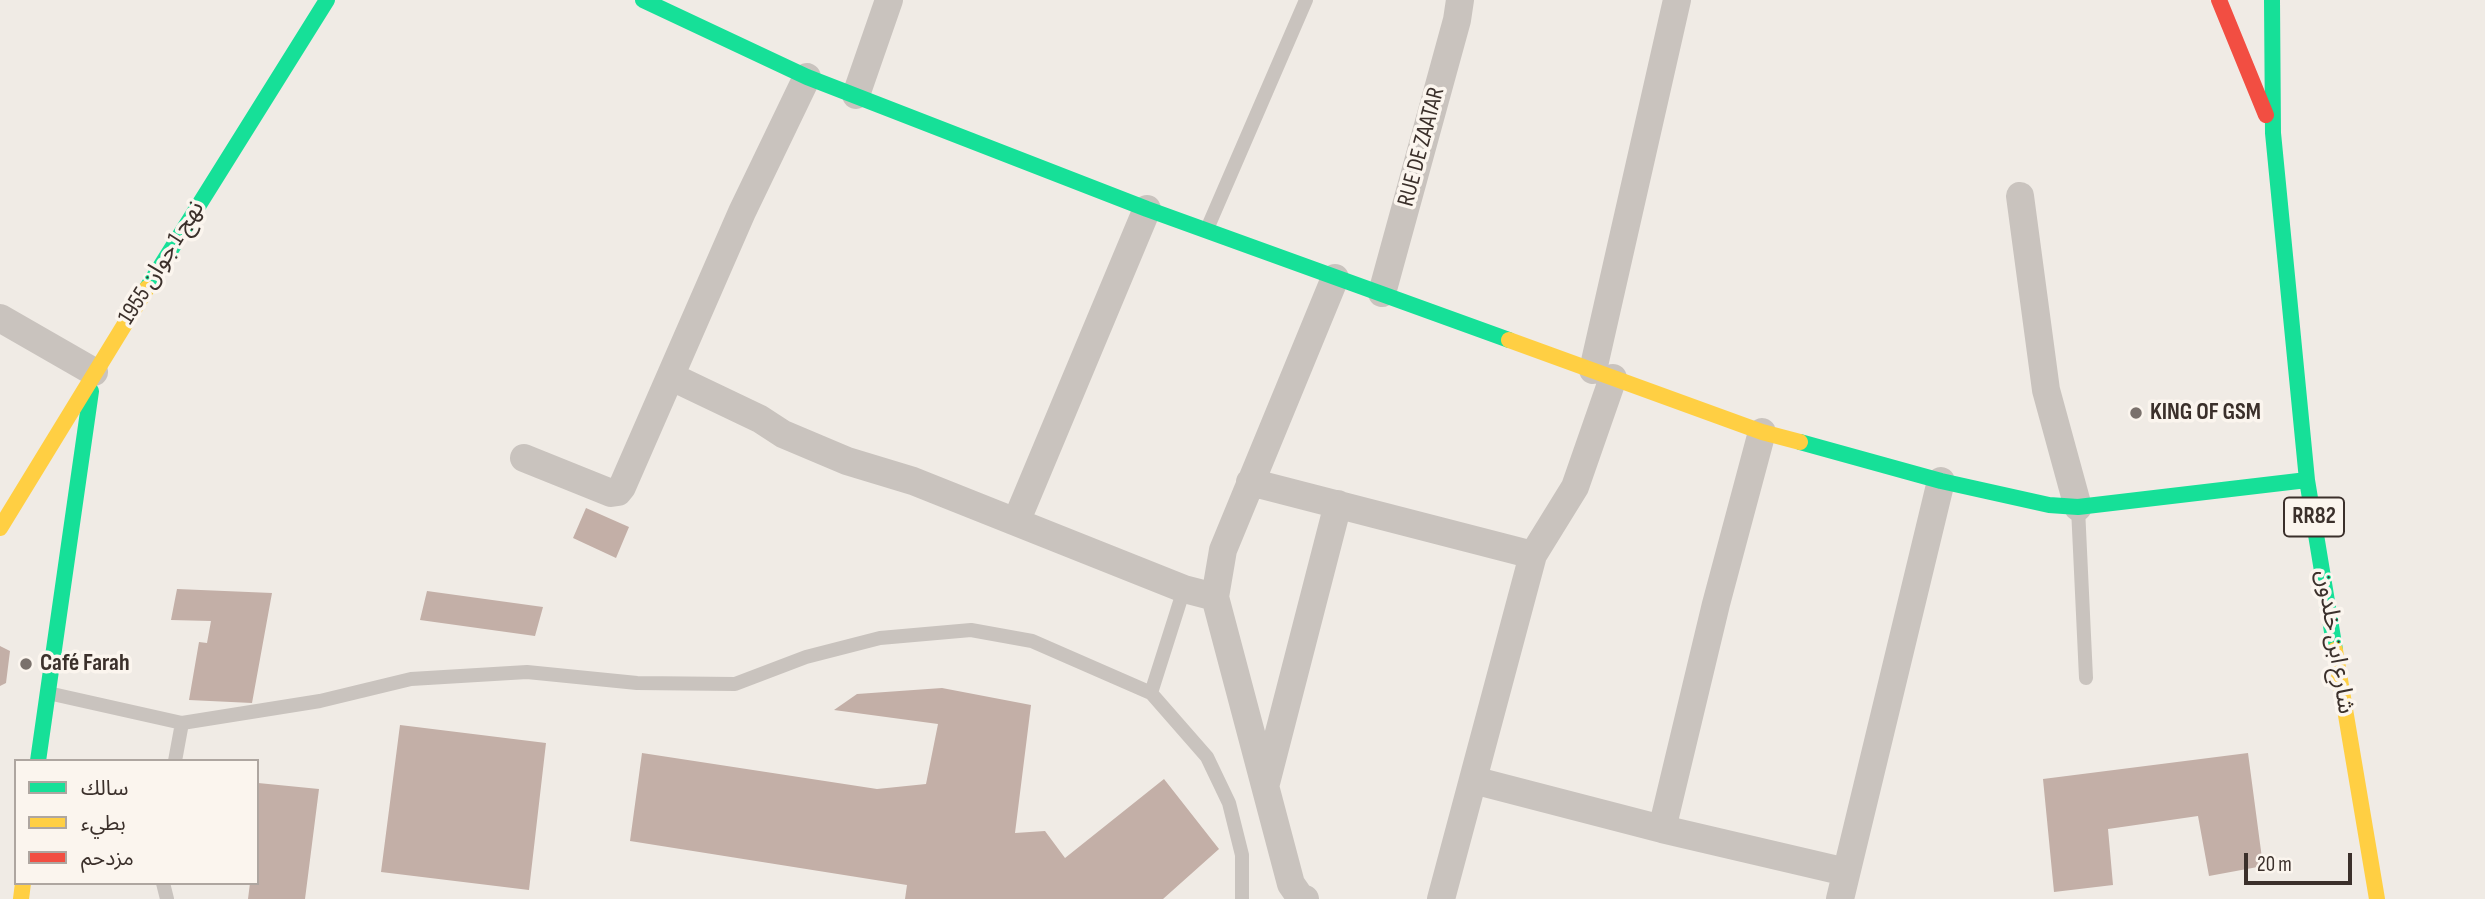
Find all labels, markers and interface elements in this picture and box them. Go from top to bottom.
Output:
street label: RUE DE ZAATAR [1392,84,1452,210]
street label: نهج 1 جوان 1955 [113,196,211,330]
place label: KING OF GSM [2150,399,2261,427]
marker: KING OF GSM [2128,405,2144,421]
road number: RR82 [2284,498,2344,537]
street label: شارع ابن خلدون [2308,568,2360,716]
place label: Café Farah [40,650,130,678]
marker: Café Farah [18,656,34,672]
legend [14,759,259,885]
text: سالك [81,776,128,801]
text: بطيء [81,811,126,836]
scale bar [2247,839,2356,883]
text: مزدحم [81,846,134,871]
text: 20 m [2257,852,2292,877]

